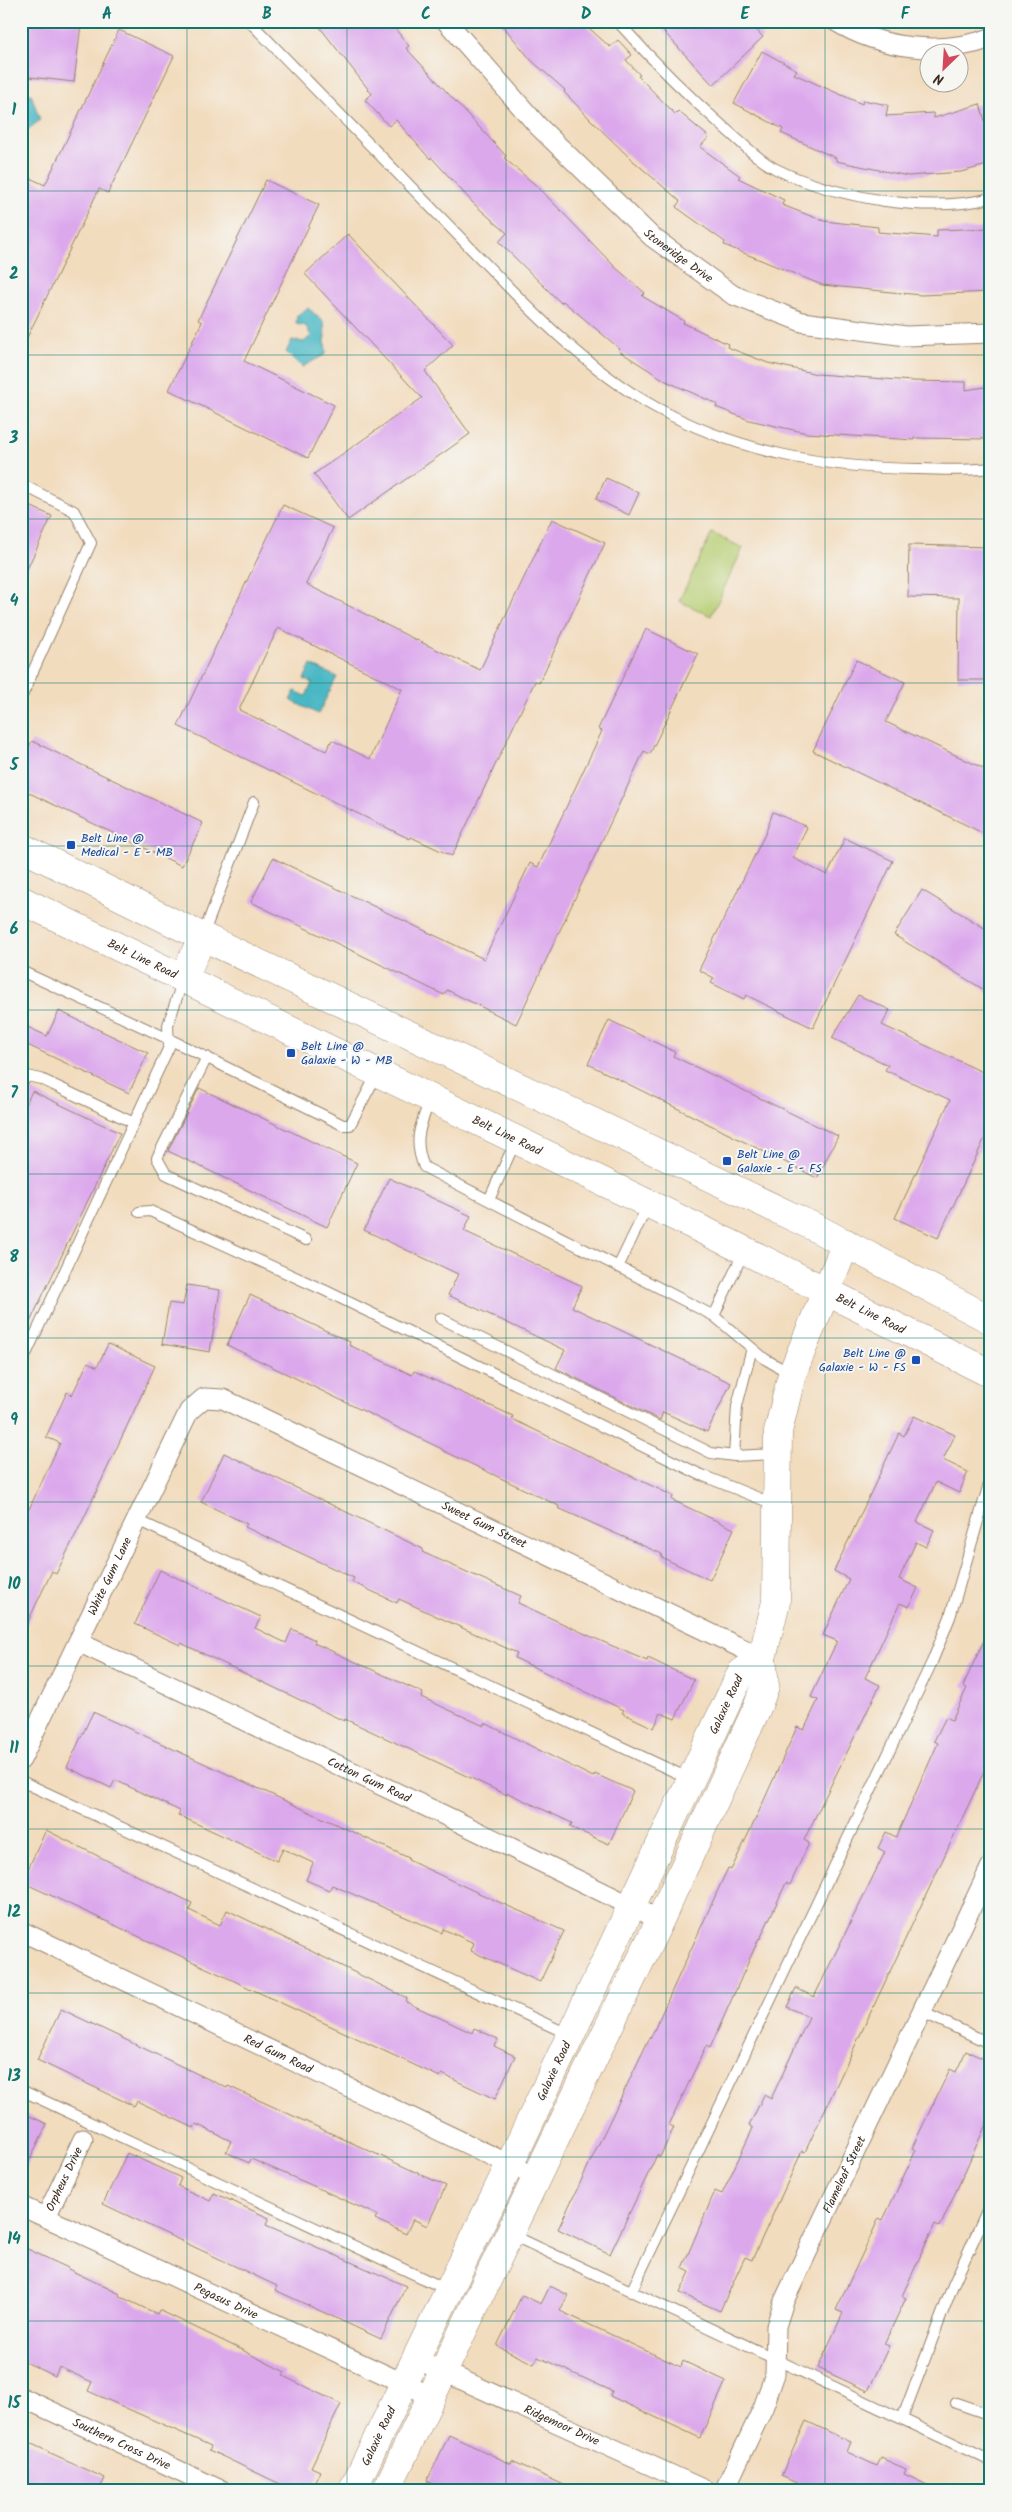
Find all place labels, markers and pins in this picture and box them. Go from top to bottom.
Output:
place label: Belt Line @ Medical - E - MB [81,829,173,862]
marker: Belt Line @ Medical - E - MB [65,839,77,851]
place label: Belt Line @ Galaxie - W - MB [301,1037,393,1070]
marker: Belt Line @ Galaxie - W - MB [285,1047,297,1059]
place label: Belt Line @ Galaxie - E - FS [737,1145,822,1178]
marker: Belt Line @ Galaxie - E - FS [721,1155,733,1167]
place label: Belt Line @ Galaxie - W - FS [819,1344,907,1377]
marker: Belt Line @ Galaxie - W - FS [910,1354,922,1366]

